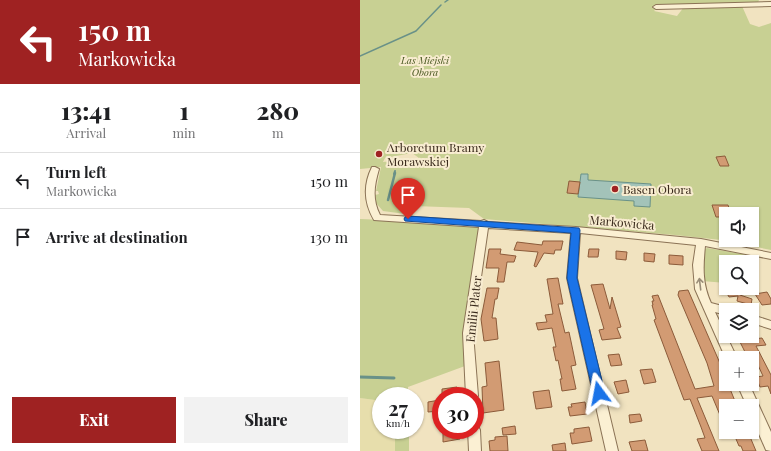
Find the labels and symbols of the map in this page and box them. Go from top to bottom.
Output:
park label: Las Miejski Obora [400,53,450,79]
place label: Arboretum Bramy Morawskiej [386,139,484,169]
marker: Arboretum Bramy Morawskiej [374,149,384,159]
pin [391,178,425,219]
place label: Basen Obora [623,181,692,197]
marker: Basen Obora [610,184,620,194]
street label: Markowicka [589,211,655,233]
street label: Emilii Plater [462,274,485,343]
one-way arrow [696,278,703,291]
position arrow [578,372,620,414]
speed limit sign: 30 [432,387,484,439]

